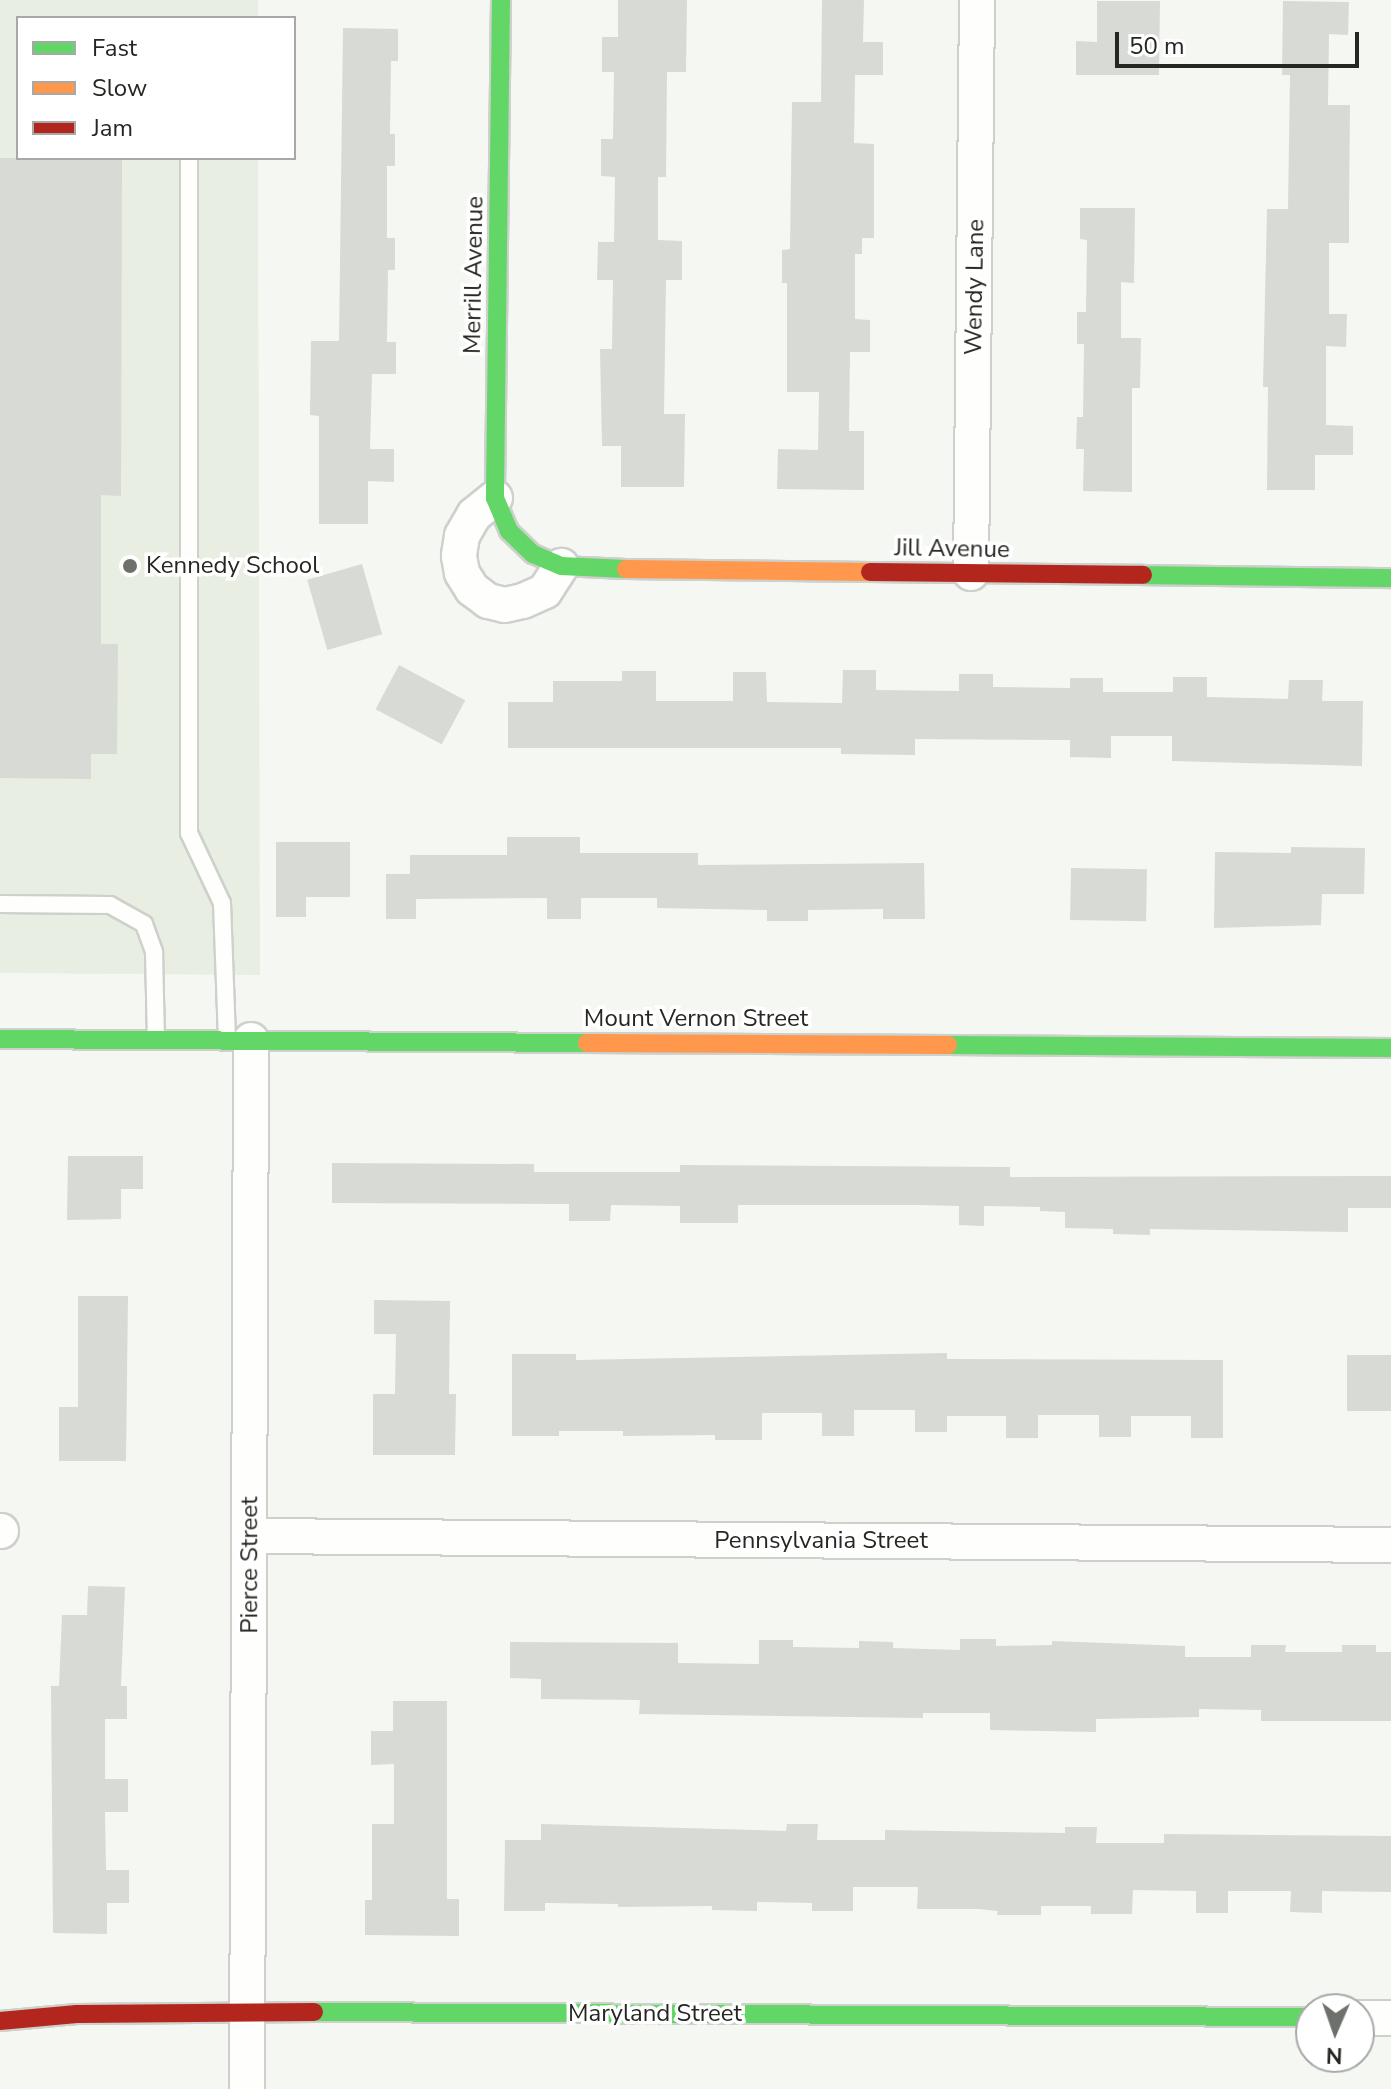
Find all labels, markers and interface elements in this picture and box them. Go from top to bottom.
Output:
legend [16,16,296,160]
scale bar [1119,16,1363,66]
text: 50 m [1129,30,1185,62]
text: Fast [92,32,137,64]
text: Slow [92,72,147,104]
text: Jam [92,112,133,144]
street label: Merrill Avenue [458,196,490,354]
street label: Wendy Lane [959,219,991,355]
street label: Jill Avenue [894,534,1010,564]
place label: Kennedy School [146,552,319,580]
marker: Kennedy School [121,557,139,575]
street label: Mount Vernon Street [584,1005,808,1033]
street label: Pierce Street [236,1496,264,1634]
street label: Pennsylvania Street [714,1527,928,1555]
north arrow [1295,1993,1375,2073]
street label: Maryland Street [568,2000,742,2028]
text: N [1325,2040,1343,2070]

